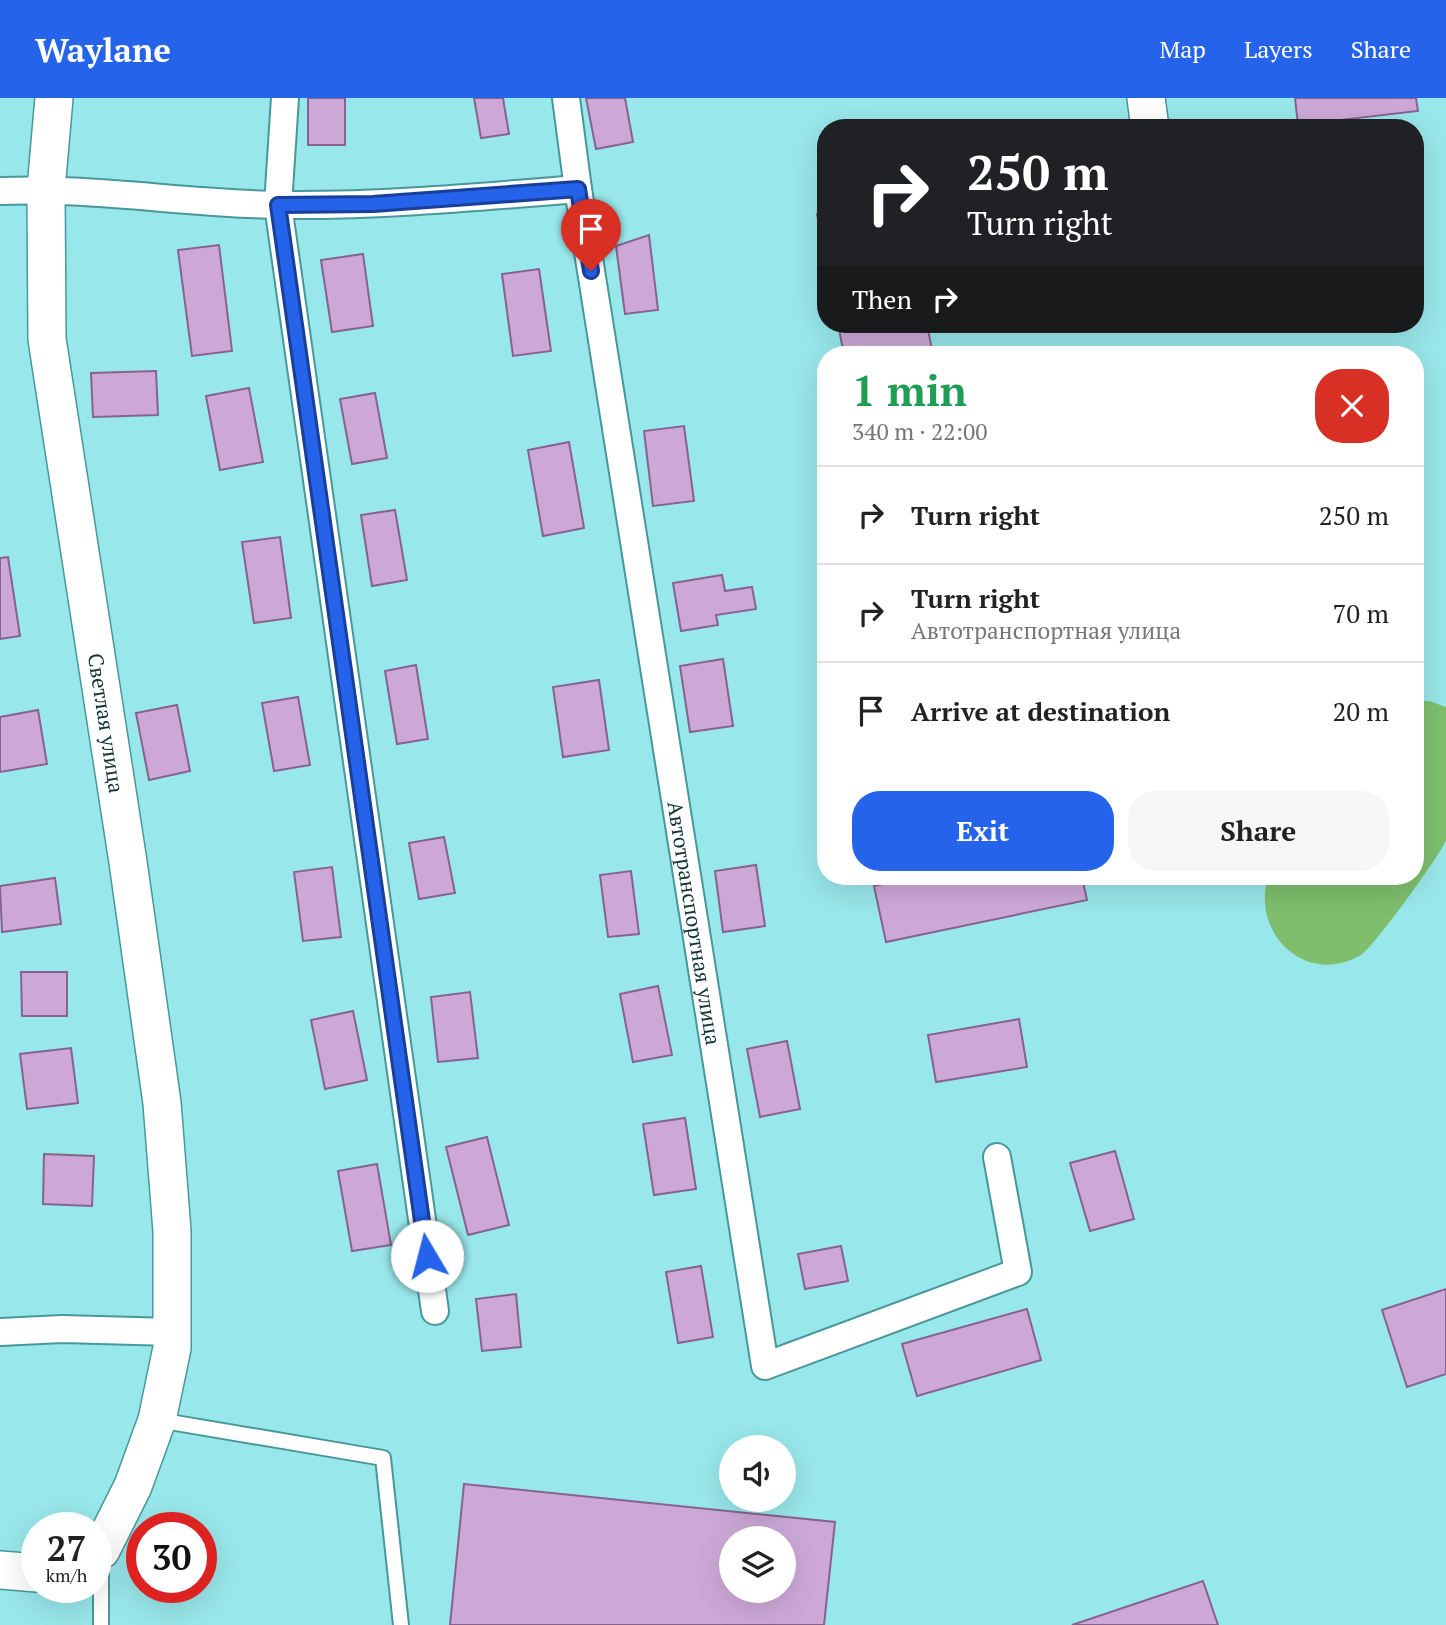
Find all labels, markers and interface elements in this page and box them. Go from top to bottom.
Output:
text: Waylane [35,28,171,71]
text: Map [1159,33,1206,65]
text: Layers [1244,33,1313,65]
text: Share [1351,33,1411,65]
text: 250 m [967,139,1109,204]
icon: right [852,147,943,238]
pin [561,199,621,271]
text: Turn right [967,202,1113,244]
icon: arrive [572,210,610,248]
icon: right [926,280,964,318]
text: Then [852,282,912,316]
text: 1 min [852,362,967,418]
button: close [1315,369,1389,443]
text: 340 m · 22:00 [852,416,987,447]
icon: right [852,496,890,534]
text: Turn right [911,498,1040,532]
text: 250 m [1319,498,1389,532]
text: Turn right [911,581,1040,615]
icon: right [852,594,890,632]
text: 70 m [1333,596,1389,630]
text: Автотранспортная улица [911,615,1181,646]
street label: Светлая улица [82,651,131,795]
icon: arrive [852,692,890,730]
text: Arrive at destination [911,694,1170,728]
text: 20 m [1333,694,1389,728]
button: Exit [852,791,1114,871]
button: Share [1128,791,1389,871]
street label: Автотранспортная улица [661,799,728,1047]
position arrow [390,1219,464,1293]
map controls [719,1435,796,1603]
button: sound [719,1435,796,1512]
speed limit sign: 30 [126,1512,217,1603]
text: 27 [47,1525,86,1571]
button: layers [719,1526,796,1603]
text: km/h [46,1563,87,1587]

